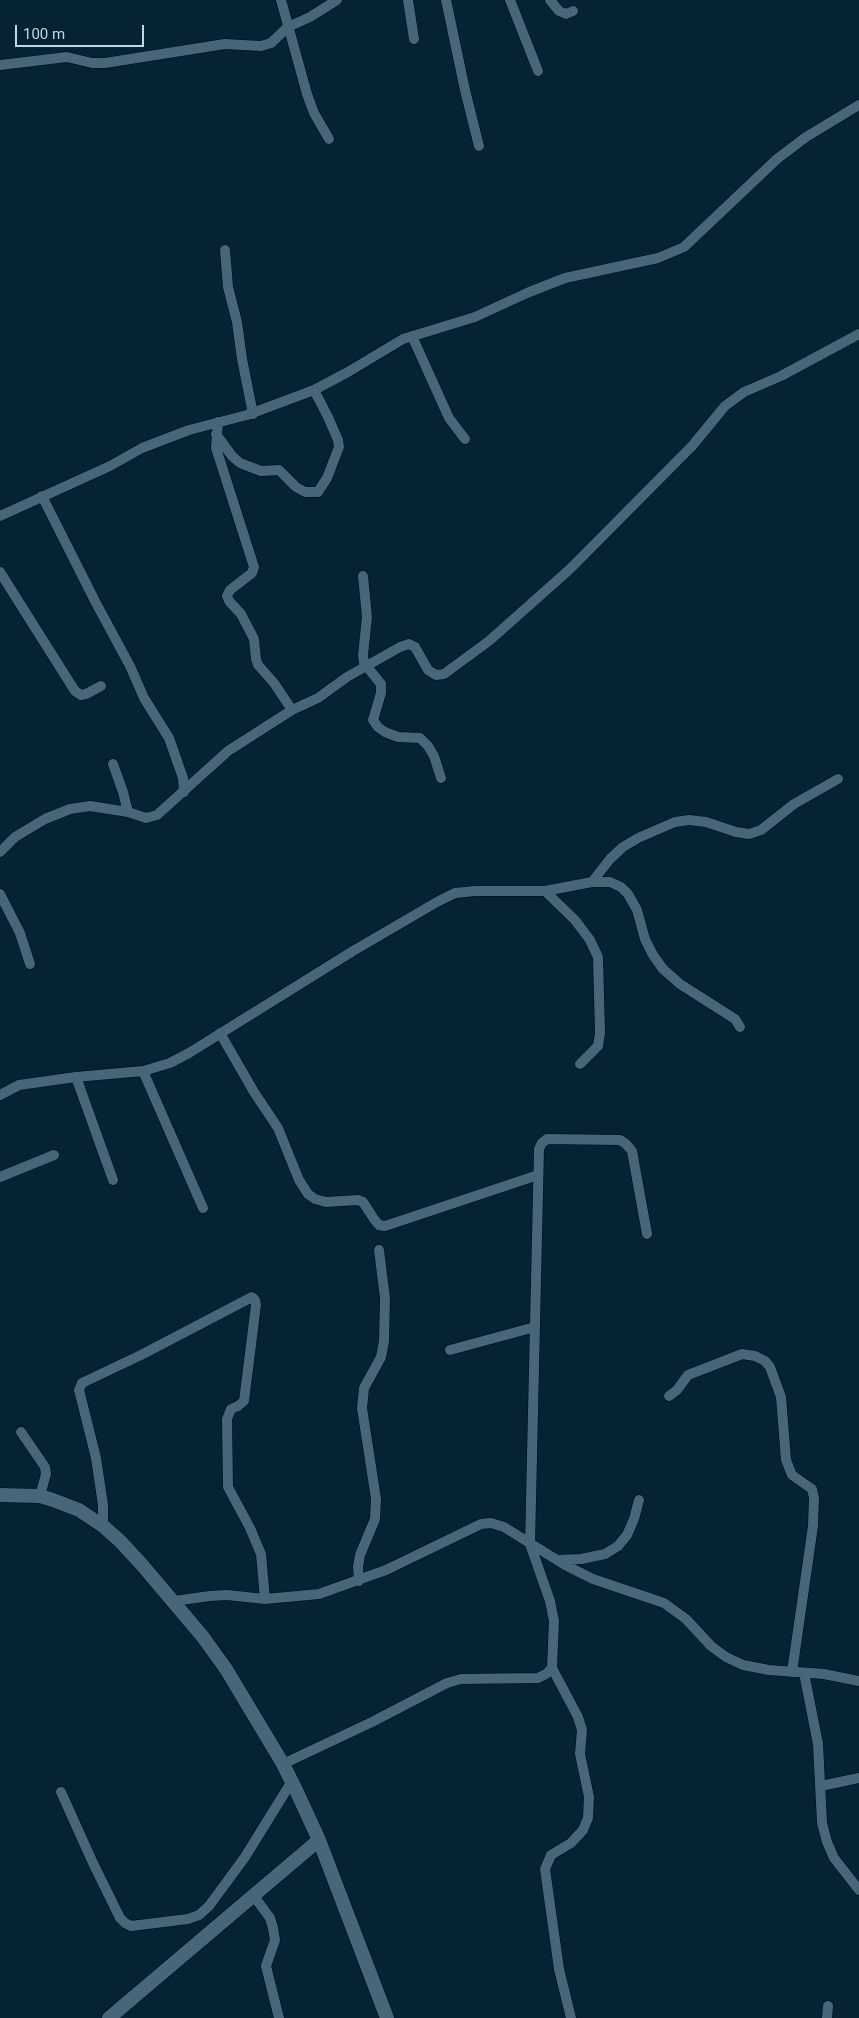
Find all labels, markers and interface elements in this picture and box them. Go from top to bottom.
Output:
scale bar [18,15,146,47]
text: 100 m [23,25,65,43]

